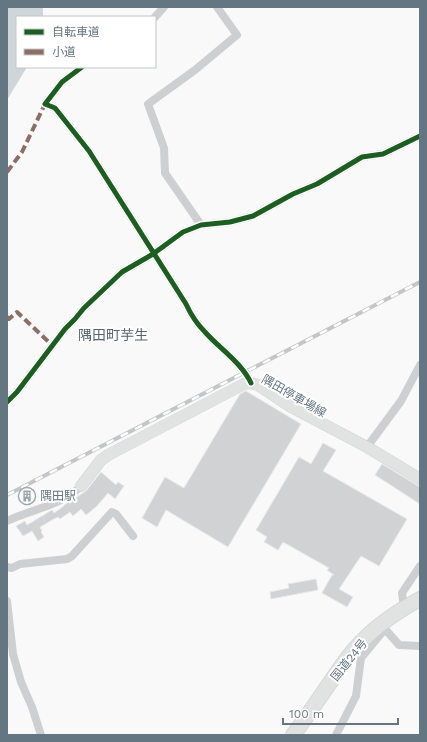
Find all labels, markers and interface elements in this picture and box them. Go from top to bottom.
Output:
legend [16,16,156,68]
text: 自転車道 [52,25,100,39]
text: 小道 [52,45,76,59]
district label: 隅田町芋生 [78,327,148,343]
street label: 隅田停車場線 [259,372,329,420]
building icon: 隅田駅 [17,486,37,506]
place label: 隅田駅 [40,489,76,503]
street label: 国道24号 [328,636,370,684]
scale bar [283,700,398,726]
text: 100 m [289,707,324,721]

